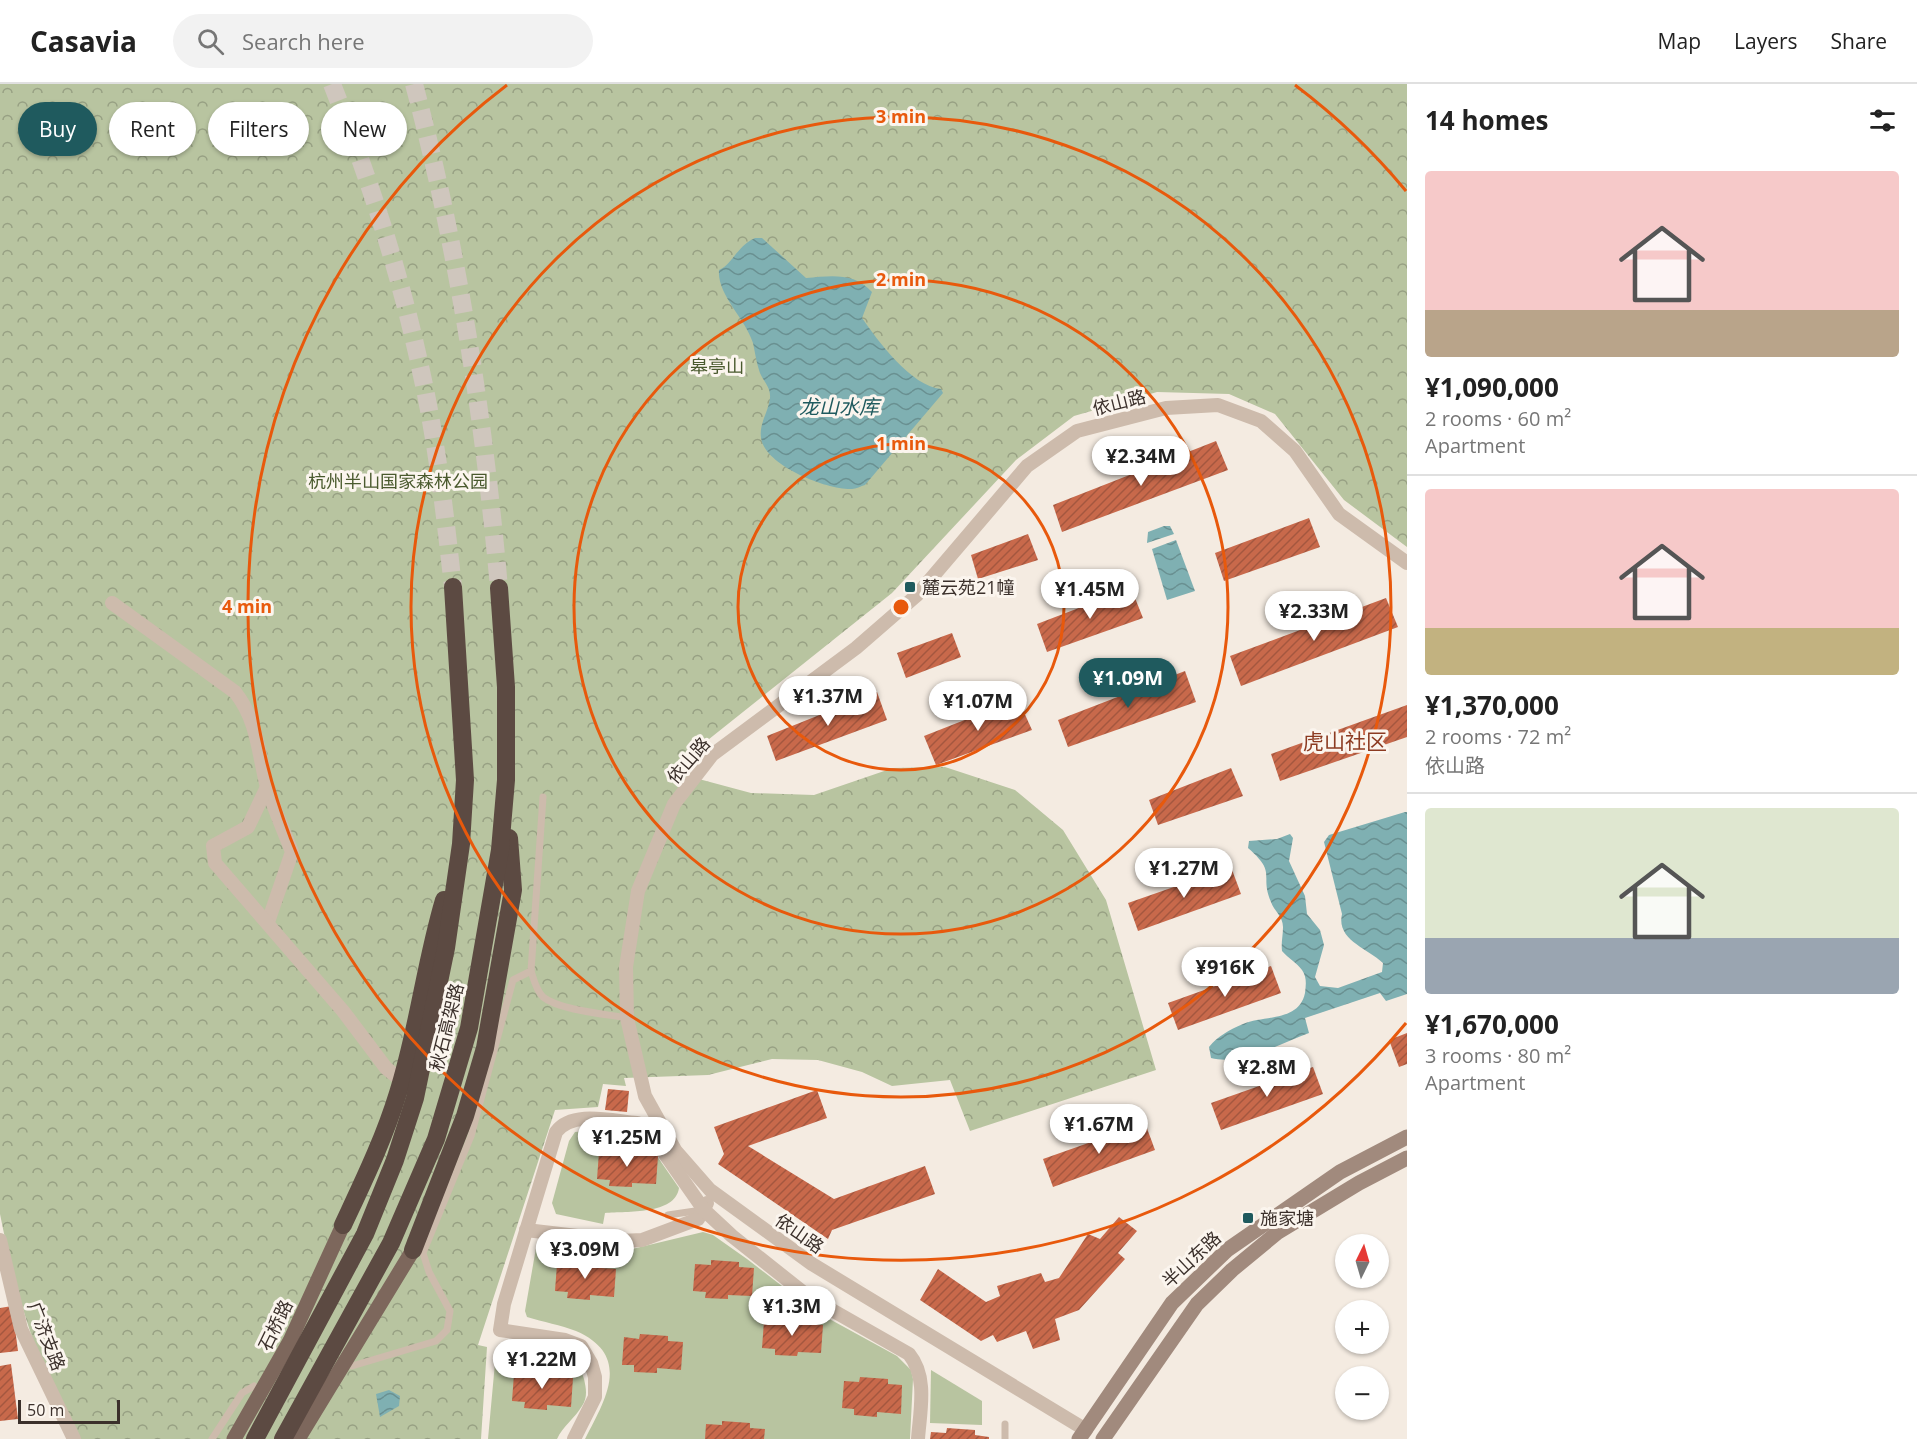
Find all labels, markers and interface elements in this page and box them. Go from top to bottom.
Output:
search box [173,14,593,68]
text: Casavia [30,22,137,60]
icon: search [194,25,227,58]
text: Search here [242,26,365,56]
text: Map [1658,27,1701,55]
text: Layers [1734,27,1798,55]
text: Share [1831,27,1887,55]
chip: Buy [18,102,97,156]
chip: Rent [109,102,196,156]
chip: Filters [208,102,309,156]
chip: New [321,102,407,156]
text: 14 homes [1425,102,1549,138]
text: 3 min [876,104,926,128]
icon: filters [1866,104,1899,137]
icon: home [1608,210,1716,318]
text: 2 min [876,267,926,291]
park label: 皋亭山 [690,354,744,378]
text: ¥1,090,000 [1425,369,1559,405]
street label: 依山路 [1090,384,1148,420]
water label: 龙山水库 [799,393,882,420]
text: 2 rooms · 60 m² [1425,405,1571,432]
text: 1 min [876,431,926,455]
text: Apartment [1425,432,1525,459]
pin: ¥2.34M [1092,436,1190,487]
text: ¥2.34M [1106,442,1176,469]
park label: 杭州半山国家森林公园 [308,469,488,493]
icon: home [1608,528,1716,636]
pin: ¥1.45M [1041,569,1139,620]
place label: 麓云苑21幢 [922,575,1015,599]
text: ¥1.45M [1055,575,1125,602]
marker: 麓云苑21幢 [903,580,917,594]
pin: ¥2.33M [1265,591,1363,642]
text: 4 min [222,594,272,618]
centre of rings [891,597,911,617]
text: ¥2.33M [1279,597,1349,624]
pin: ¥1.09M [1079,658,1177,709]
text: ¥1.09M [1093,664,1163,691]
pin: ¥1.37M [779,676,877,727]
pin: ¥1.07M [929,681,1027,732]
text: ¥1.37M [793,682,863,709]
text: ¥1.07M [943,687,1013,714]
text: ¥1,370,000 [1425,687,1559,723]
text: 2 rooms · 72 m² [1425,723,1571,750]
district label: 虎山社区 [1303,727,1387,755]
street label: 依山路 [661,732,715,788]
text: 依山路 [1425,752,1485,779]
icon: home [1608,847,1716,955]
pin: ¥1.27M [1135,848,1233,899]
text: ¥1.27M [1149,854,1219,881]
pin: ¥916K [1183,947,1267,998]
text: ¥916K [1195,953,1255,980]
street label: 秋石高架路 [423,980,469,1074]
text: ¥1,670,000 [1425,1006,1559,1042]
text: 3 rooms · 80 m² [1425,1042,1571,1069]
pin: ¥2.8M [1225,1047,1309,1098]
text: ¥2.8M [1238,1053,1296,1080]
text: Apartment [1425,1069,1525,1096]
pin: ¥1.67M [1050,1104,1148,1155]
text: ¥1.67M [1064,1110,1134,1137]
pin: ¥1.25M [578,1117,676,1168]
text: ¥1.25M [592,1123,662,1150]
place label: 施家塘 [1260,1206,1314,1230]
street label: 依山路 [771,1208,829,1258]
marker: 施家塘 [1241,1211,1255,1225]
street label: 半山东路 [1156,1226,1226,1292]
pin: ¥3.09M [536,1229,634,1280]
north arrow [1335,1234,1389,1288]
map controls [1335,1234,1389,1420]
text: ¥3.09M [550,1235,620,1262]
pin: ¥1.3M [750,1286,834,1337]
text: ¥1.3M [763,1292,821,1319]
street label: 石桥路 [252,1295,298,1355]
street label: 广济支路 [23,1298,71,1374]
button: + [1335,1300,1389,1354]
pin: ¥1.22M [493,1339,591,1390]
text: ¥1.22M [507,1345,577,1372]
button: − [1335,1366,1389,1420]
scale bar [18,1397,120,1424]
text: 50 m [27,1399,64,1421]

